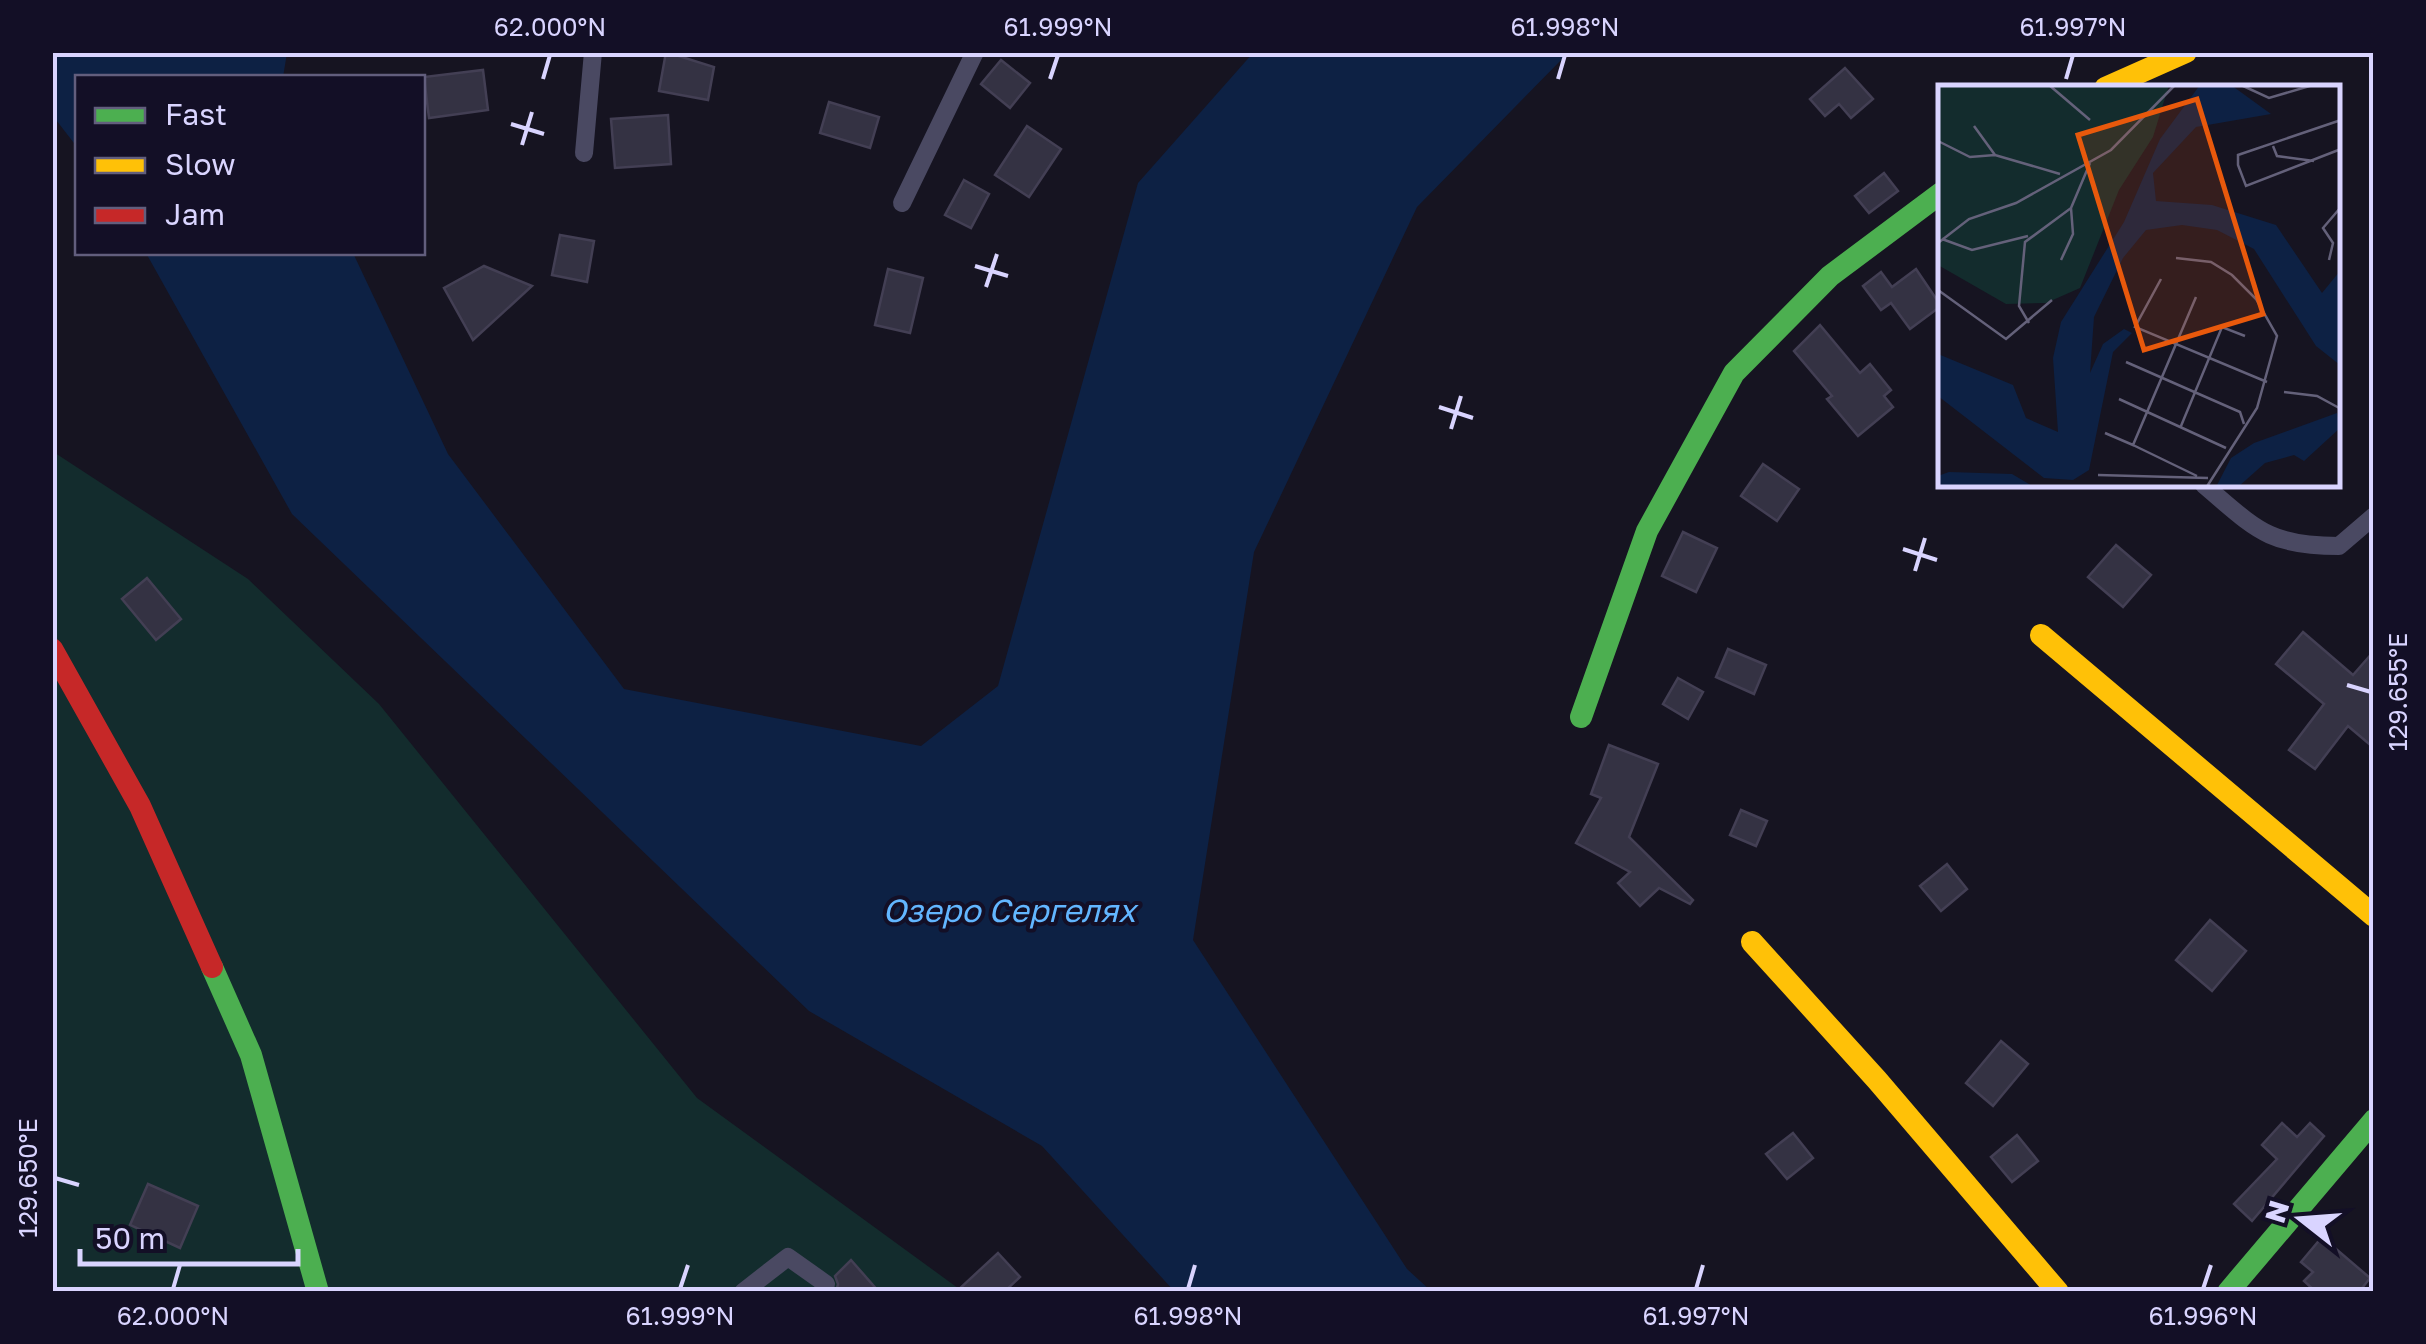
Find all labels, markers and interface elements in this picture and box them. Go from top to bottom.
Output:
text: 62.000°N [494,11,606,42]
text: 61.999°N [1004,11,1112,42]
text: 61.998°N [1510,11,1620,42]
text: 61.997°N [2019,11,2127,42]
legend [75,75,425,255]
inset map [1938,85,2341,488]
text: Fast [165,96,227,132]
text: Slow [165,146,236,182]
text: Jam [165,196,225,232]
text: 129.655°E [2382,633,2413,751]
water label: Озеро Сергелях [882,891,1139,929]
text: 129.650°E [12,1118,43,1238]
north arrow [2251,1169,2351,1269]
text: N [2258,1197,2296,1227]
scale bar [80,1204,298,1266]
text: 50 m [95,1220,165,1256]
text: 62.000°N [117,1300,229,1331]
text: 61.999°N [626,1300,734,1331]
text: 61.998°N [1133,1300,1243,1331]
text: 61.997°N [1642,1300,1750,1331]
text: 61.996°N [2149,1300,2257,1331]

